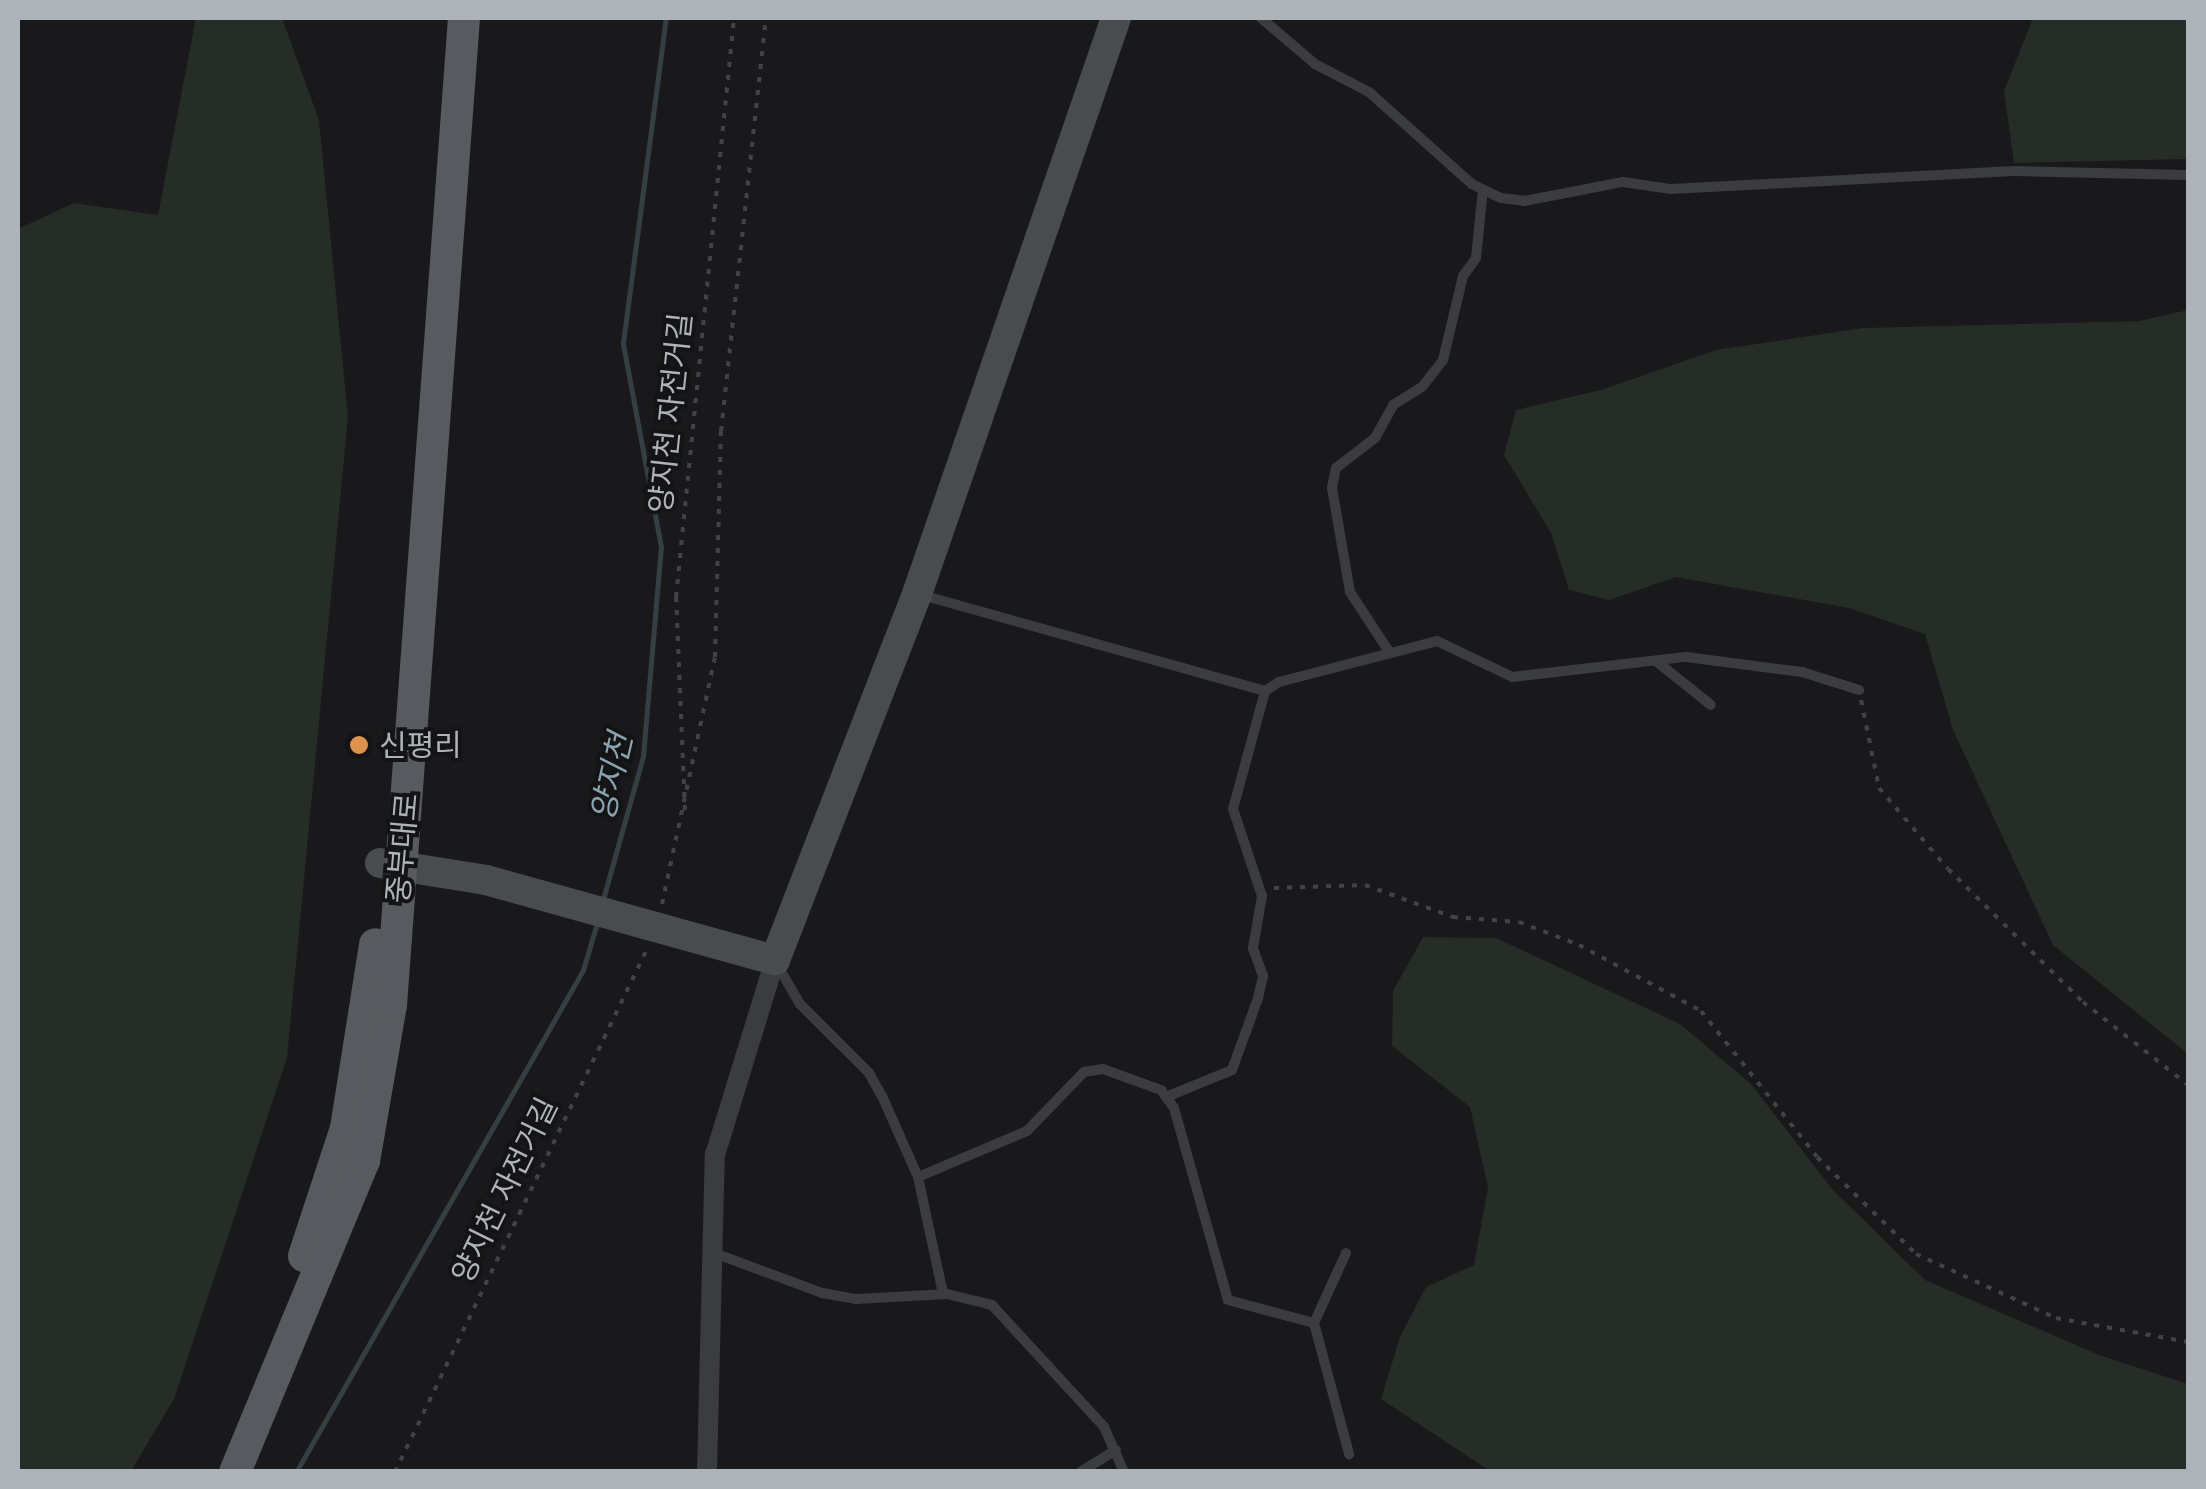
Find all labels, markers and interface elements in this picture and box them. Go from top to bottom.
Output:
street label: 양지천 자전거길 [642,311,698,515]
place label: 신평리 [379,727,462,763]
water label: 양지천 [582,730,640,824]
marker: 신평리 [348,734,370,756]
street label: 중부대로 [379,791,425,905]
street label: 양지천 자전거길 [444,1092,564,1288]

